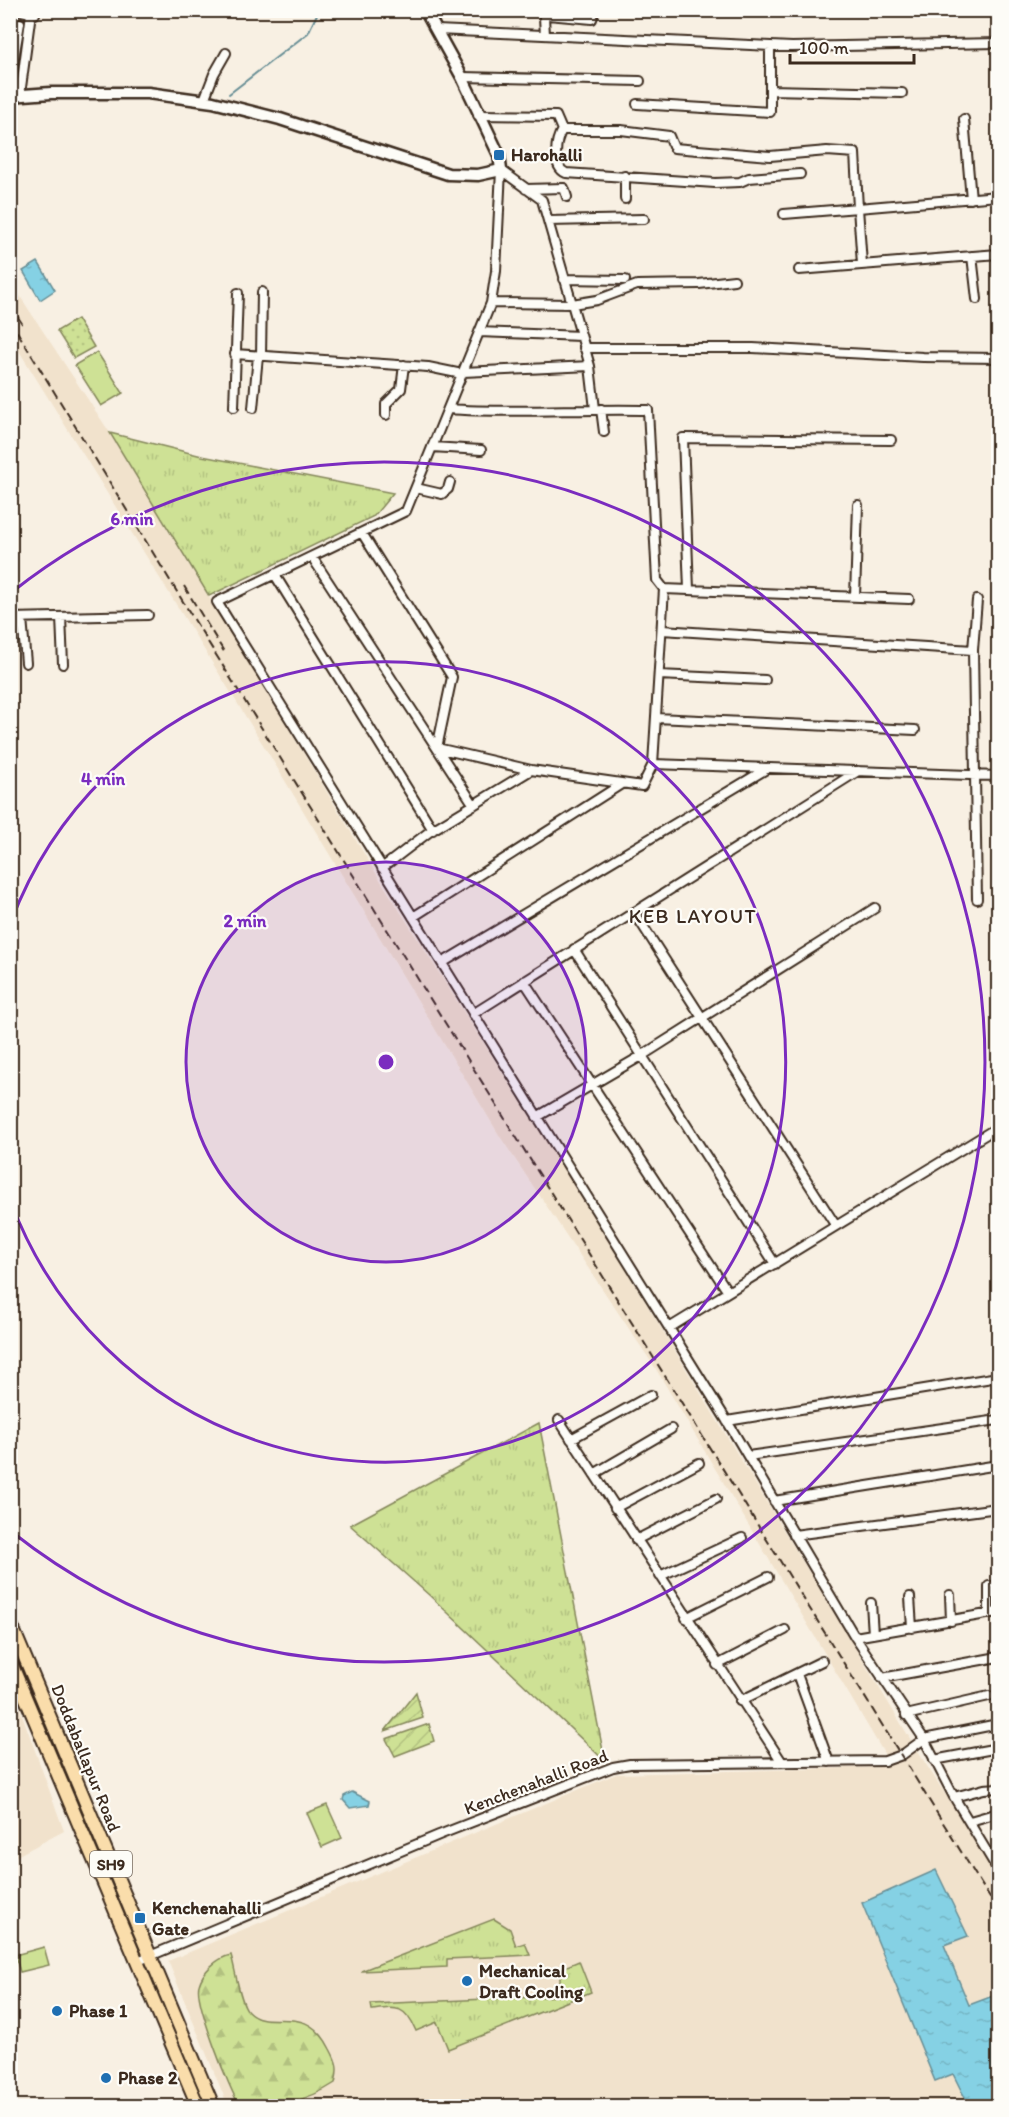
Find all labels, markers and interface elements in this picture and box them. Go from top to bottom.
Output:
scale bar [790,27,914,65]
text: 100 m [799,37,849,59]
place label: Harohalli [511,144,582,166]
marker: Harohalli [492,148,506,162]
text: 6 min [111,508,154,530]
text: 4 min [81,768,126,790]
district label: KEB LAYOUT [629,904,757,928]
text: 2 min [224,910,267,932]
centre of rings [376,1052,396,1072]
street label: Doddaballapur Road [46,1681,126,1835]
street label: Kenchenahalli Road [461,1744,611,1820]
road number: SH9 [90,1851,132,1877]
place label: Kenchenahalli Gate [152,1897,261,1940]
marker: Kenchenahalli Gate [133,1911,147,1925]
place label: Mechanical Draft Cooling [479,1960,584,2003]
marker: Mechanical Draft Cooling [460,1974,474,1988]
place label: Phase 1 [69,2000,128,2022]
marker: Phase 1 [50,2004,64,2018]
place label: Phase 2 [118,2067,178,2089]
marker: Phase 2 [99,2071,113,2085]

